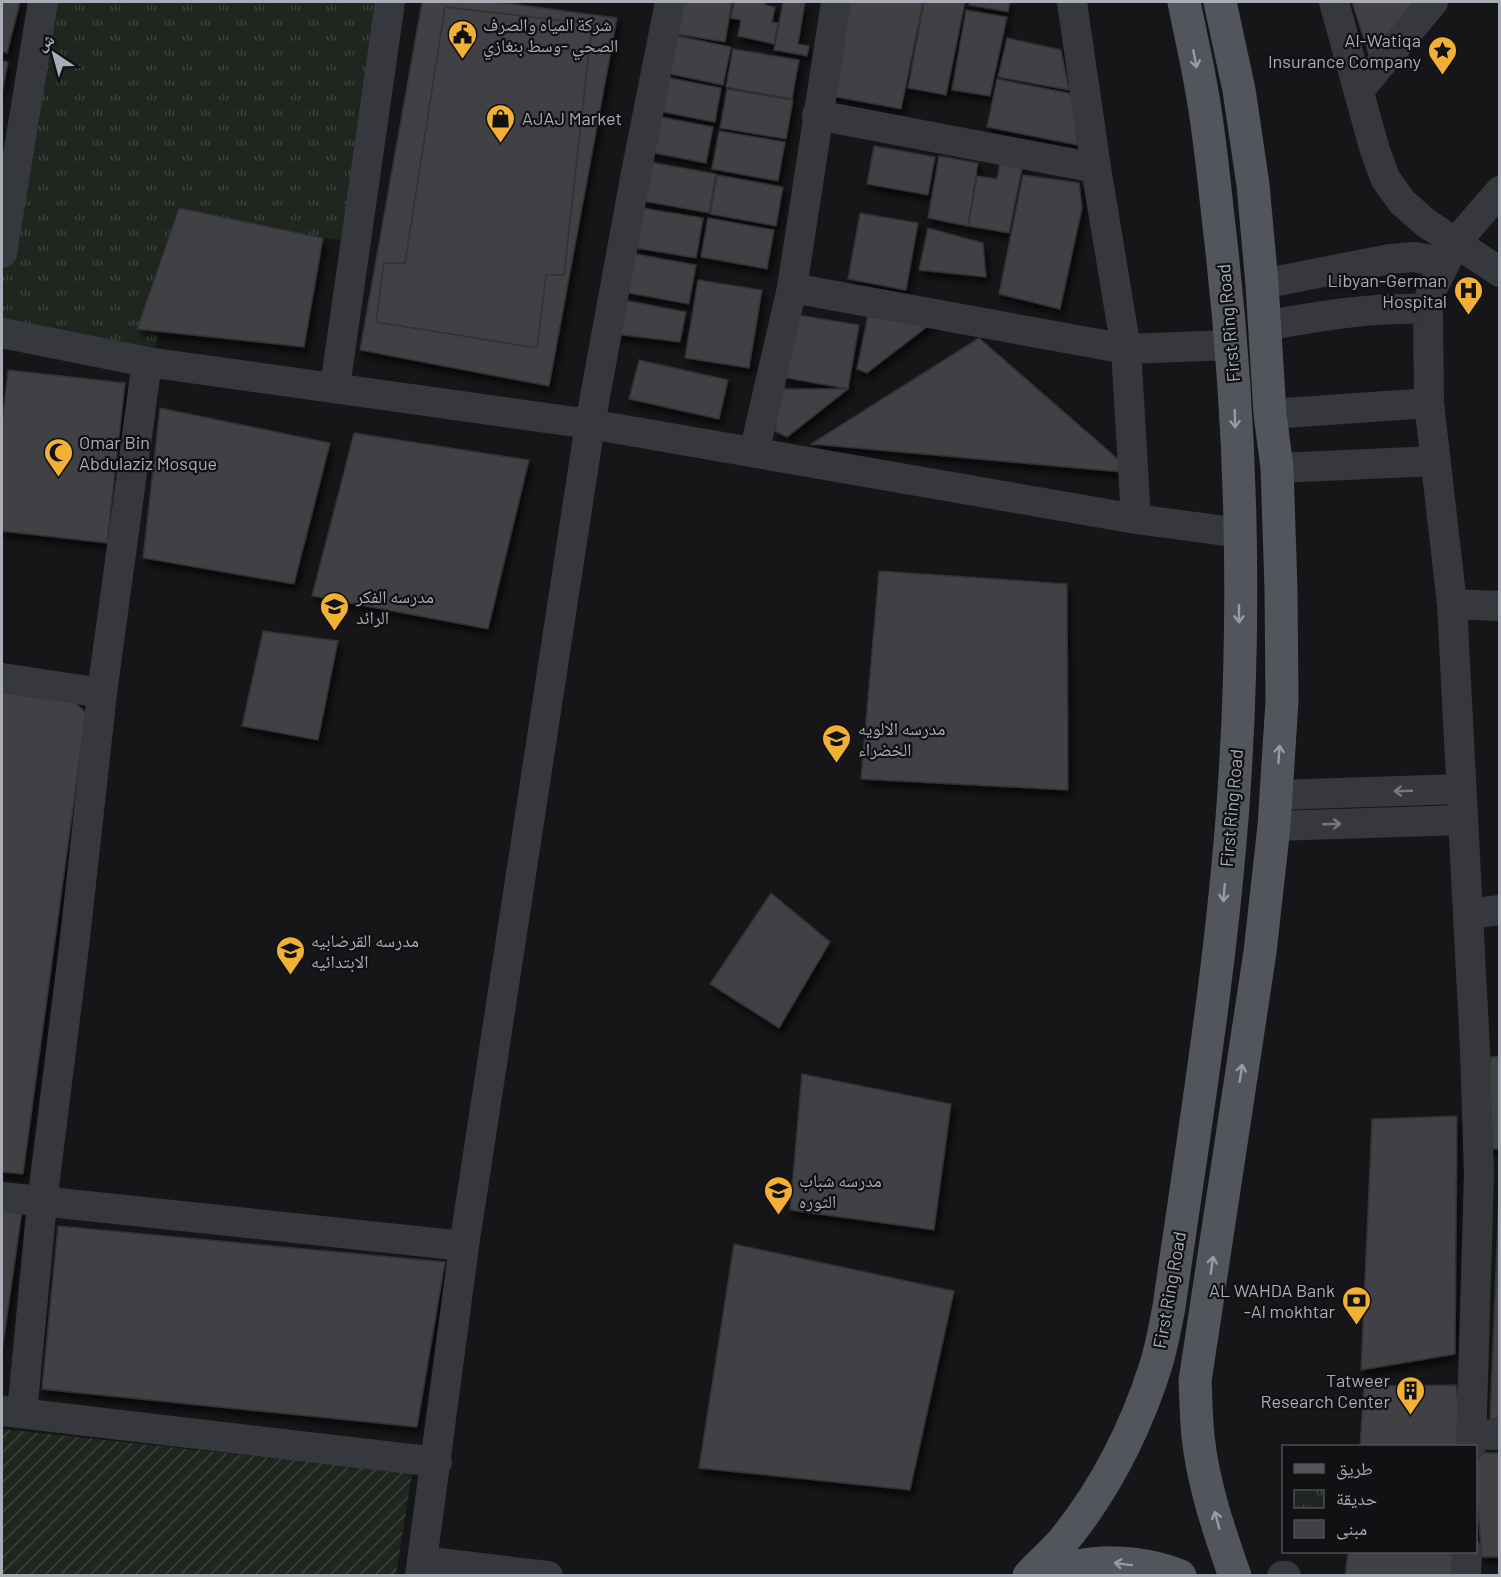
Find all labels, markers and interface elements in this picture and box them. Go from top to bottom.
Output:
place label: شركة المياه والصرف الصحي -وسط بنغازي [483,13,618,61]
public building icon: شركة المياه والصرف الصحي -وسط بنغازي [446,18,478,60]
north arrow [24,24,84,84]
text: ش [32,29,58,55]
place label: Al-Watiqa Insurance Company [1268,29,1421,72]
place icon: Al-Watiqa Insurance Company [1426,34,1458,76]
one-way arrow [1190,49,1201,68]
shop icon: AJAJ Market [485,102,517,144]
place label: AJAJ Market [522,107,622,129]
street label: First Ring Road [1212,263,1244,383]
place label: Libyan-German Hospital [1328,269,1447,312]
hospital icon: Libyan-German Hospital [1452,274,1484,316]
one-way arrow [1230,409,1241,429]
place label: Omar Bin Abdulaziz Mosque [79,431,217,474]
mosque icon: Omar Bin Abdulaziz Mosque [42,436,74,478]
place label: مدرسه الفكر الرائد [355,585,434,628]
school or university icon: مدرسه الفكر الرائد [319,590,351,632]
one-way arrow [1233,604,1245,624]
place label: مدرسه الالويه الخضراء [858,717,945,760]
school or university icon: مدرسه الالويه الخضراء [821,722,853,764]
one-way arrow [1273,744,1284,764]
street label: First Ring Road [1215,748,1247,868]
one-way arrow [1393,786,1413,797]
one-way arrow [1322,819,1342,830]
one-way arrow [1218,882,1229,902]
place label: مدرسه القرضابيه الابتدائيه [311,929,419,973]
school or university icon: مدرسه القرضابيه الابتدائيه [274,934,306,976]
one-way arrow [1235,1063,1246,1083]
place label: مدرسه شباب الثوره [799,1169,882,1212]
school or university icon: مدرسه شباب الثوره [762,1174,794,1216]
street label: First Ring Road [1148,1230,1190,1350]
one-way arrow [1206,1256,1217,1276]
place label: AL WAHDA Bank -Al mokhtar [1209,1279,1335,1322]
bank icon: AL WAHDA Bank -Al mokhtar [1340,1284,1372,1326]
place label: Tatweer Research Center [1260,1369,1390,1412]
building icon: Tatweer Research Center [1395,1374,1427,1416]
legend [1282,1445,1477,1553]
text: طريق [1336,1457,1373,1480]
text: حديقة [1336,1487,1377,1509]
one-way arrow [1210,1511,1222,1530]
text: مبنى [1336,1517,1367,1540]
one-way arrow [1113,1558,1133,1569]

